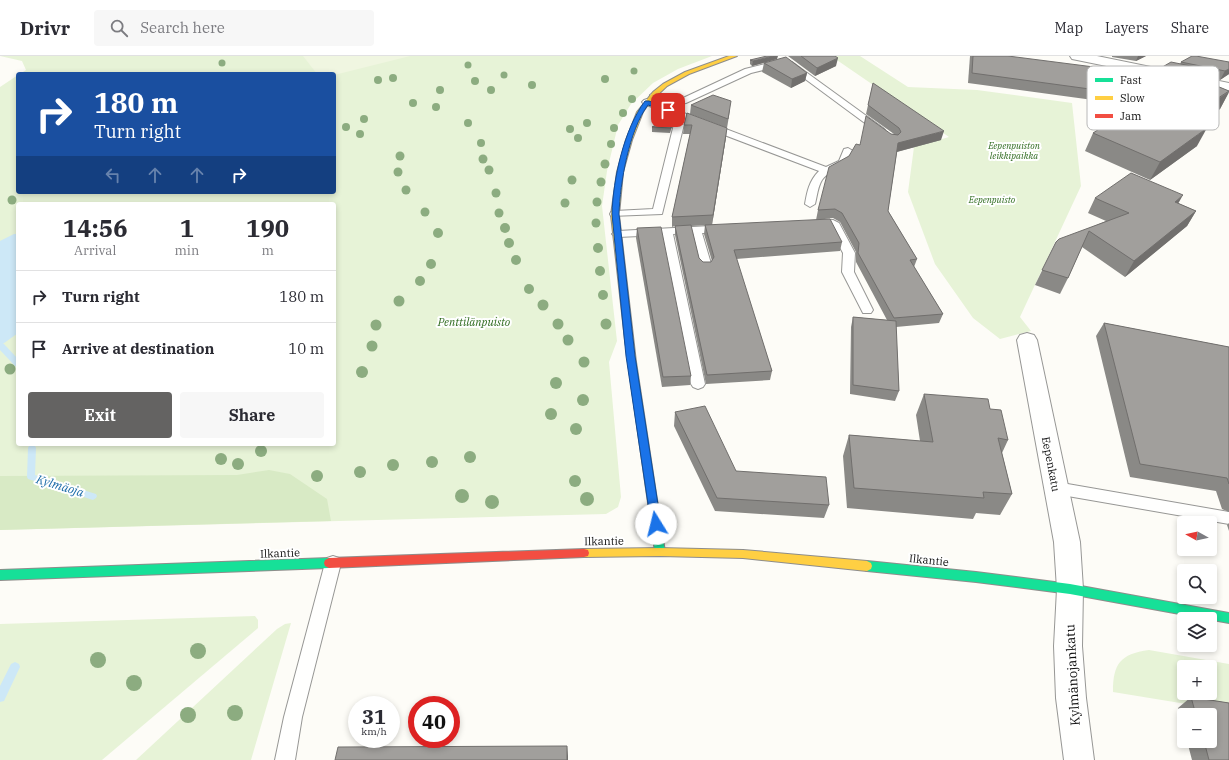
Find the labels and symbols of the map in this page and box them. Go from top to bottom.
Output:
legend [1087,66,1219,130]
text: Fast [1120,73,1142,87]
text: Slow [1120,91,1145,105]
pin [651,93,685,127]
text: Jam [1120,109,1142,123]
park label: Eepenpuiston leikkipaikka [987,140,1040,161]
park label: Eepenpuisto [968,194,1016,205]
park label: Penttilänpuisto [437,315,511,329]
street label: Eepenkatu [1039,435,1063,493]
water label: Kylmäoja [34,471,86,500]
position arrow [635,503,677,545]
north arrow [1177,516,1217,556]
street label: Ilkantie [584,534,624,548]
street label: Ilkantie [260,545,300,561]
street label: Ilkantie [908,551,950,569]
street label: Kylmänojankatu [1061,624,1084,726]
speed limit sign: 40 [408,696,460,748]

